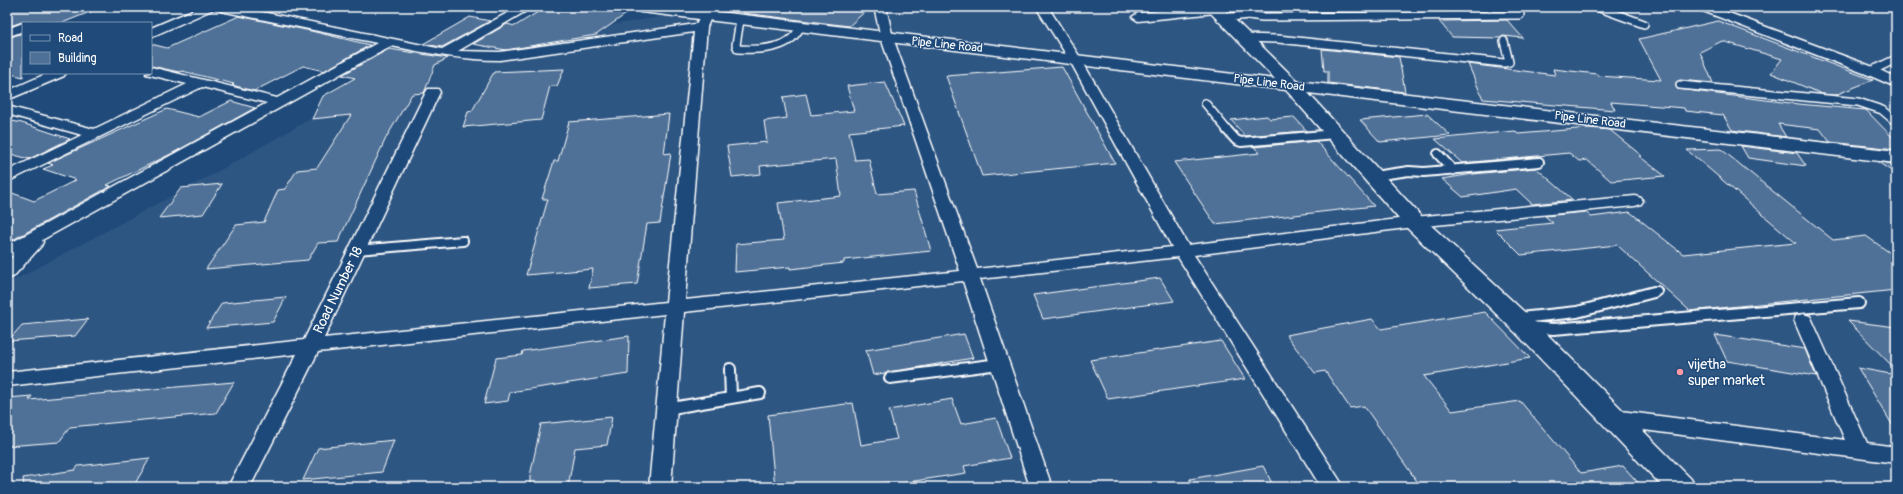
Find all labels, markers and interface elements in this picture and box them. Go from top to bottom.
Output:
legend [22,22,152,74]
text: Road [58,31,83,46]
street label: Pipe Line Road [910,34,984,56]
text: Building [58,51,97,66]
street label: Pipe Line Road [1232,71,1306,95]
street label: Pipe Line Road [1553,108,1627,132]
street label: Road Number 18 [310,244,366,336]
place label: vijetha super market [1687,356,1765,389]
marker: vijetha super market [1675,367,1685,377]

